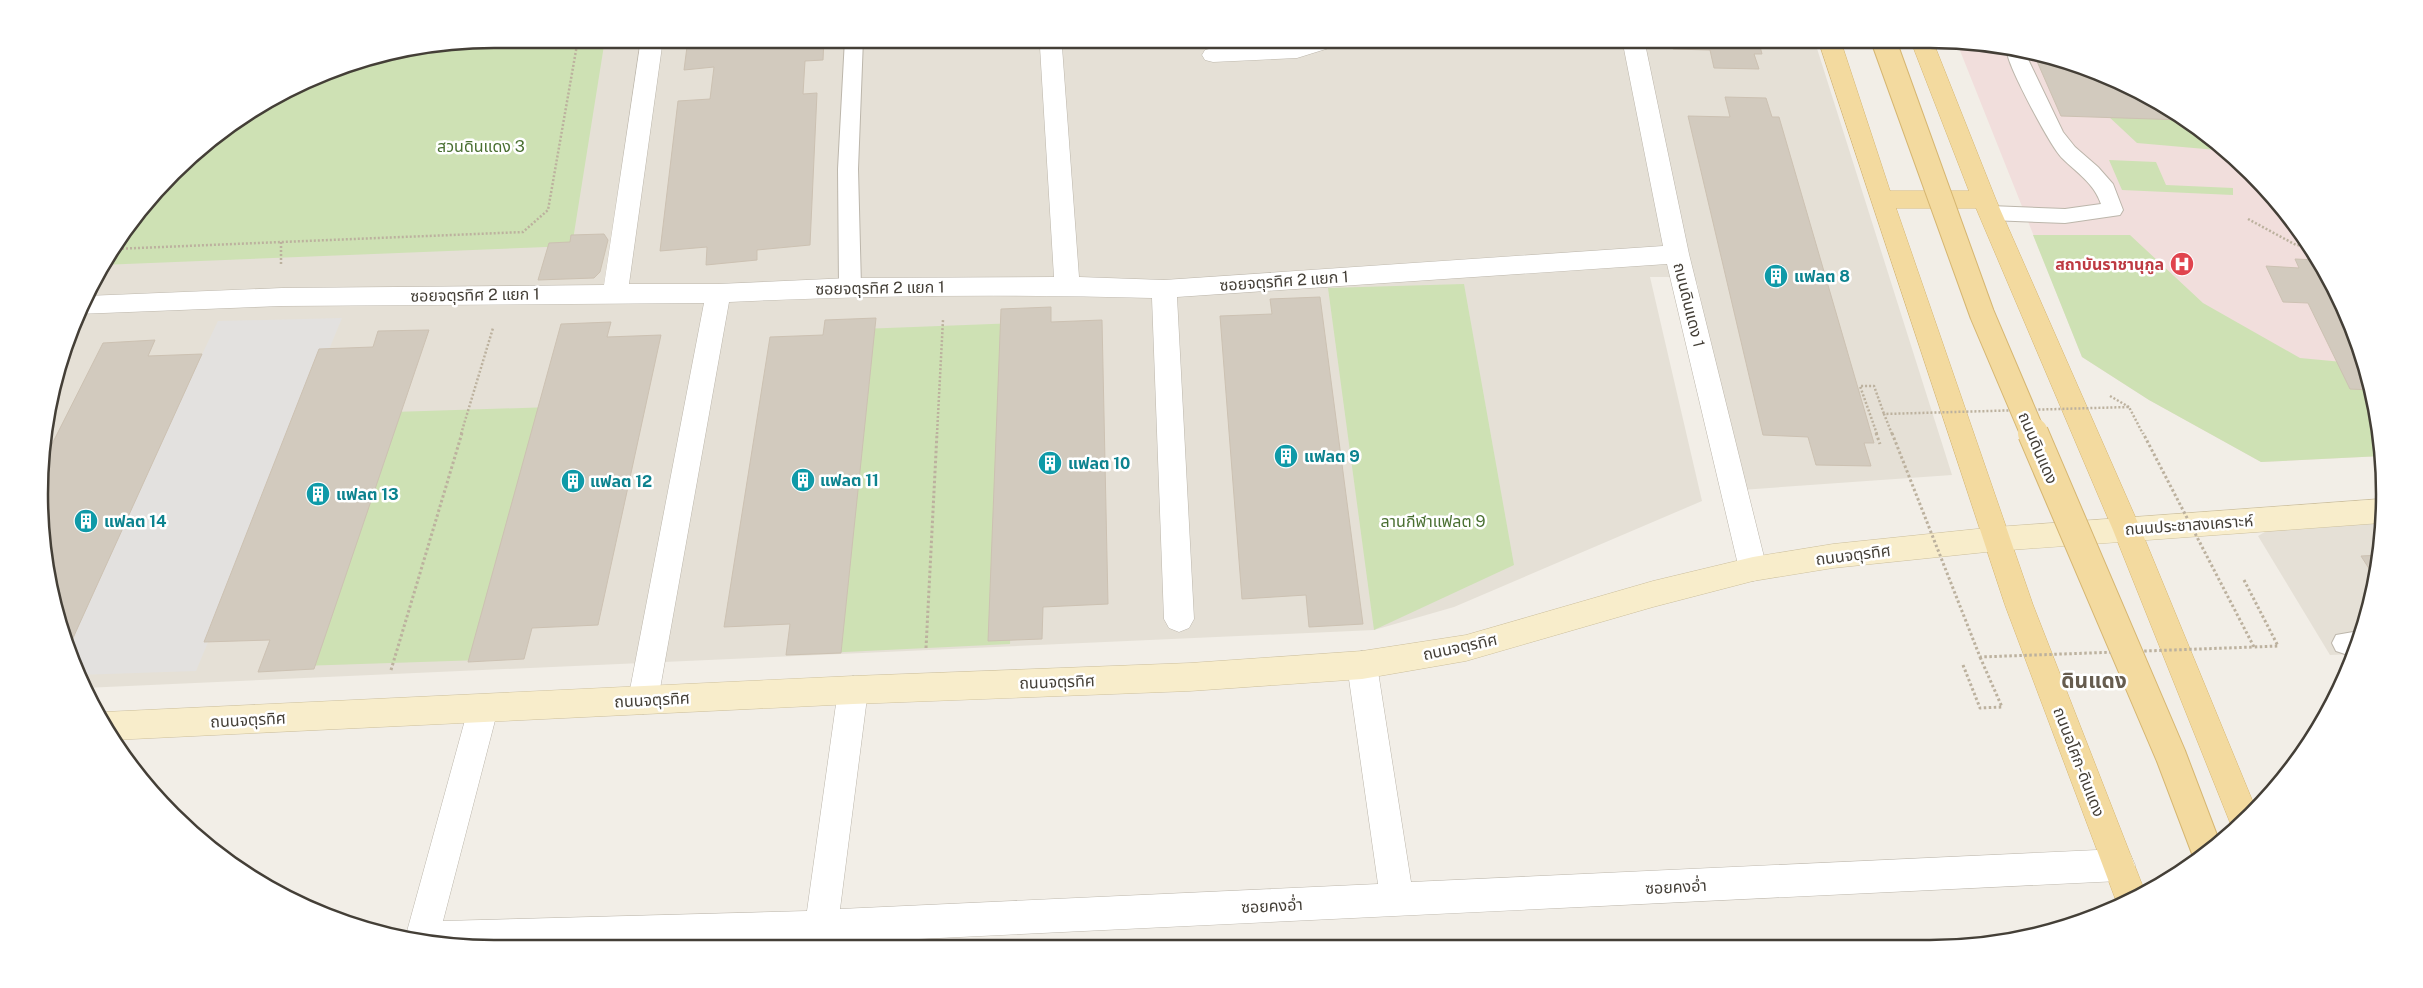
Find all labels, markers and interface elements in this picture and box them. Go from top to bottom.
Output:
park label: สวนดินแดง 3 [437,137,525,156]
hospital icon: สถาบันราชานุกูล [2169,251,2195,277]
place label: สถาบันราชานุกูล [2055,255,2164,275]
street label: ถนนดินแดง 1 [1669,261,1709,349]
building icon: แฟลต 8 [1763,263,1789,289]
street label: ซอยจตุรทิศ 2 แยก 1 [1219,267,1349,295]
place label: แฟลต 8 [1794,267,1850,286]
street label: ซอยจตุรทิศ 2 แยก 1 [815,277,945,299]
street label: ซอยจตุรทิศ 2 แยก 1 [410,284,540,306]
street label: ถนนดินแดง [2014,409,2062,487]
building icon: แฟลต 9 [1273,443,1299,469]
place label: แฟลต 9 [1304,447,1360,466]
building icon: แฟลต 10 [1037,450,1063,476]
place label: แฟลต 10 [1068,454,1130,473]
building icon: แฟลต 11 [790,467,816,493]
building icon: แฟลต 12 [560,468,586,494]
place label: แฟลต 11 [820,471,879,490]
place label: แฟลต 12 [590,472,652,491]
building icon: แฟลต 13 [305,481,331,507]
place label: แฟลต 13 [336,485,399,504]
building icon: แฟลต 14 [73,508,99,534]
street label: ถนนประชาสงเคราะห์ [2124,511,2254,539]
place label: แฟลต 14 [104,512,167,531]
park label: ลานกีฬาแฟลต 9 [1380,512,1486,531]
street label: ถนนจตุรทิศ [1814,541,1892,569]
street label: ถนนจตุรทิศ [1421,630,1499,664]
district label: ดินแดง [2061,668,2127,693]
street label: ถนนจตุรทิศ [1019,671,1095,693]
street label: ถนนจตุรทิศ [614,689,690,711]
street label: ถนนอโศก-ดินแดง [2049,704,2109,820]
street label: ถนนจตุรทิศ [210,709,286,731]
street label: ซอยคงอ่ำ [1645,874,1707,898]
street label: ซอยคงอ่ำ [1241,893,1303,917]

